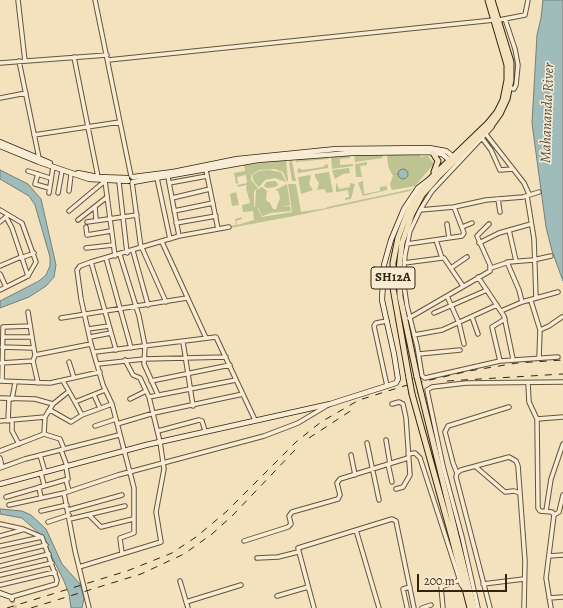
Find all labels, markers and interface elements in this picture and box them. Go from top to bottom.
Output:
water label: Mahananda River [537,62,559,164]
road number: SH12A [371,267,415,289]
scale bar [419,566,509,592]
text: 200 m [424,573,455,589]

